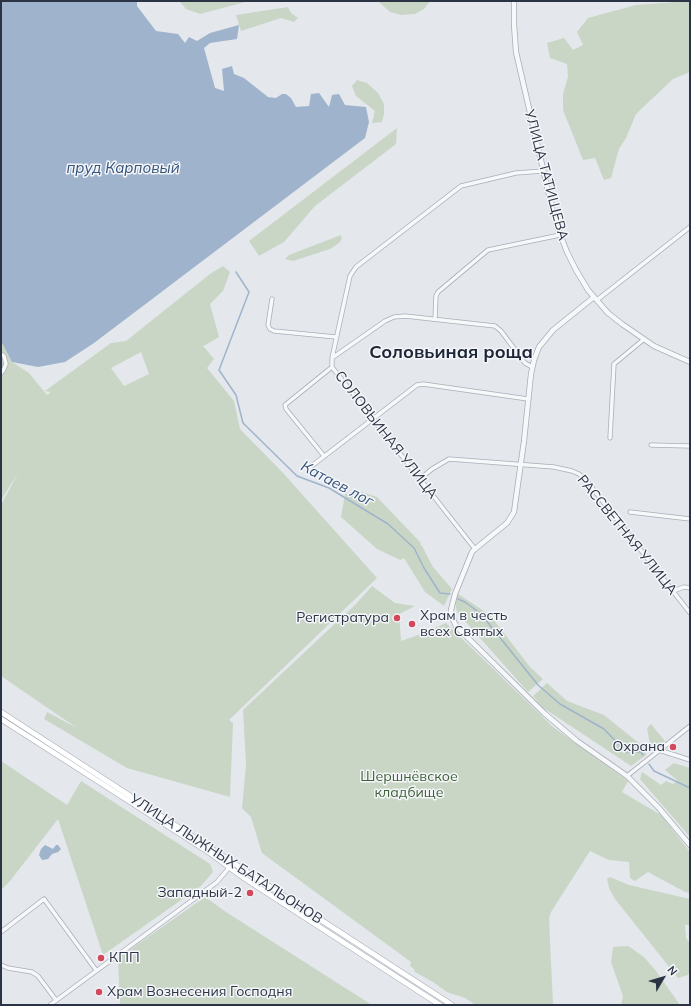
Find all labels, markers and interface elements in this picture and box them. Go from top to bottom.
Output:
street label: УЛИЦА ТАТИЩЕВА [520,108,572,242]
water label: пруд Карповый [66,159,180,177]
district label: Соловьиная роща [369,342,533,364]
street label: СОЛОВЬИНАЯ УЛИЦА [331,368,441,502]
water label: Катаев лог [298,457,376,511]
street label: РАССВЕТНАЯ УЛИЦА [573,472,681,598]
place label: Храм в честь всех Святых [420,608,508,640]
place label: Регистратура [296,610,389,626]
marker: Регистратура [392,613,402,623]
marker: Храм в честь всех Святых [407,619,417,629]
place label: Охрана [613,739,665,755]
marker: Охрана [668,742,678,752]
park label: Шершнёвское кладбище [360,769,458,802]
street label: УЛИЦА ЛЫЖНЫХ БАТАЛЬОНОВ [126,790,326,928]
place label: Западный-2 [157,885,242,901]
marker: Западный-2 [245,888,255,898]
place label: КПП [109,950,140,966]
marker: КПП [96,953,106,963]
north arrow [643,958,683,998]
text: N [664,963,681,978]
place label: Храм Вознесения Господня [107,984,292,1000]
marker: Храм Вознесения Господня [94,987,104,997]

